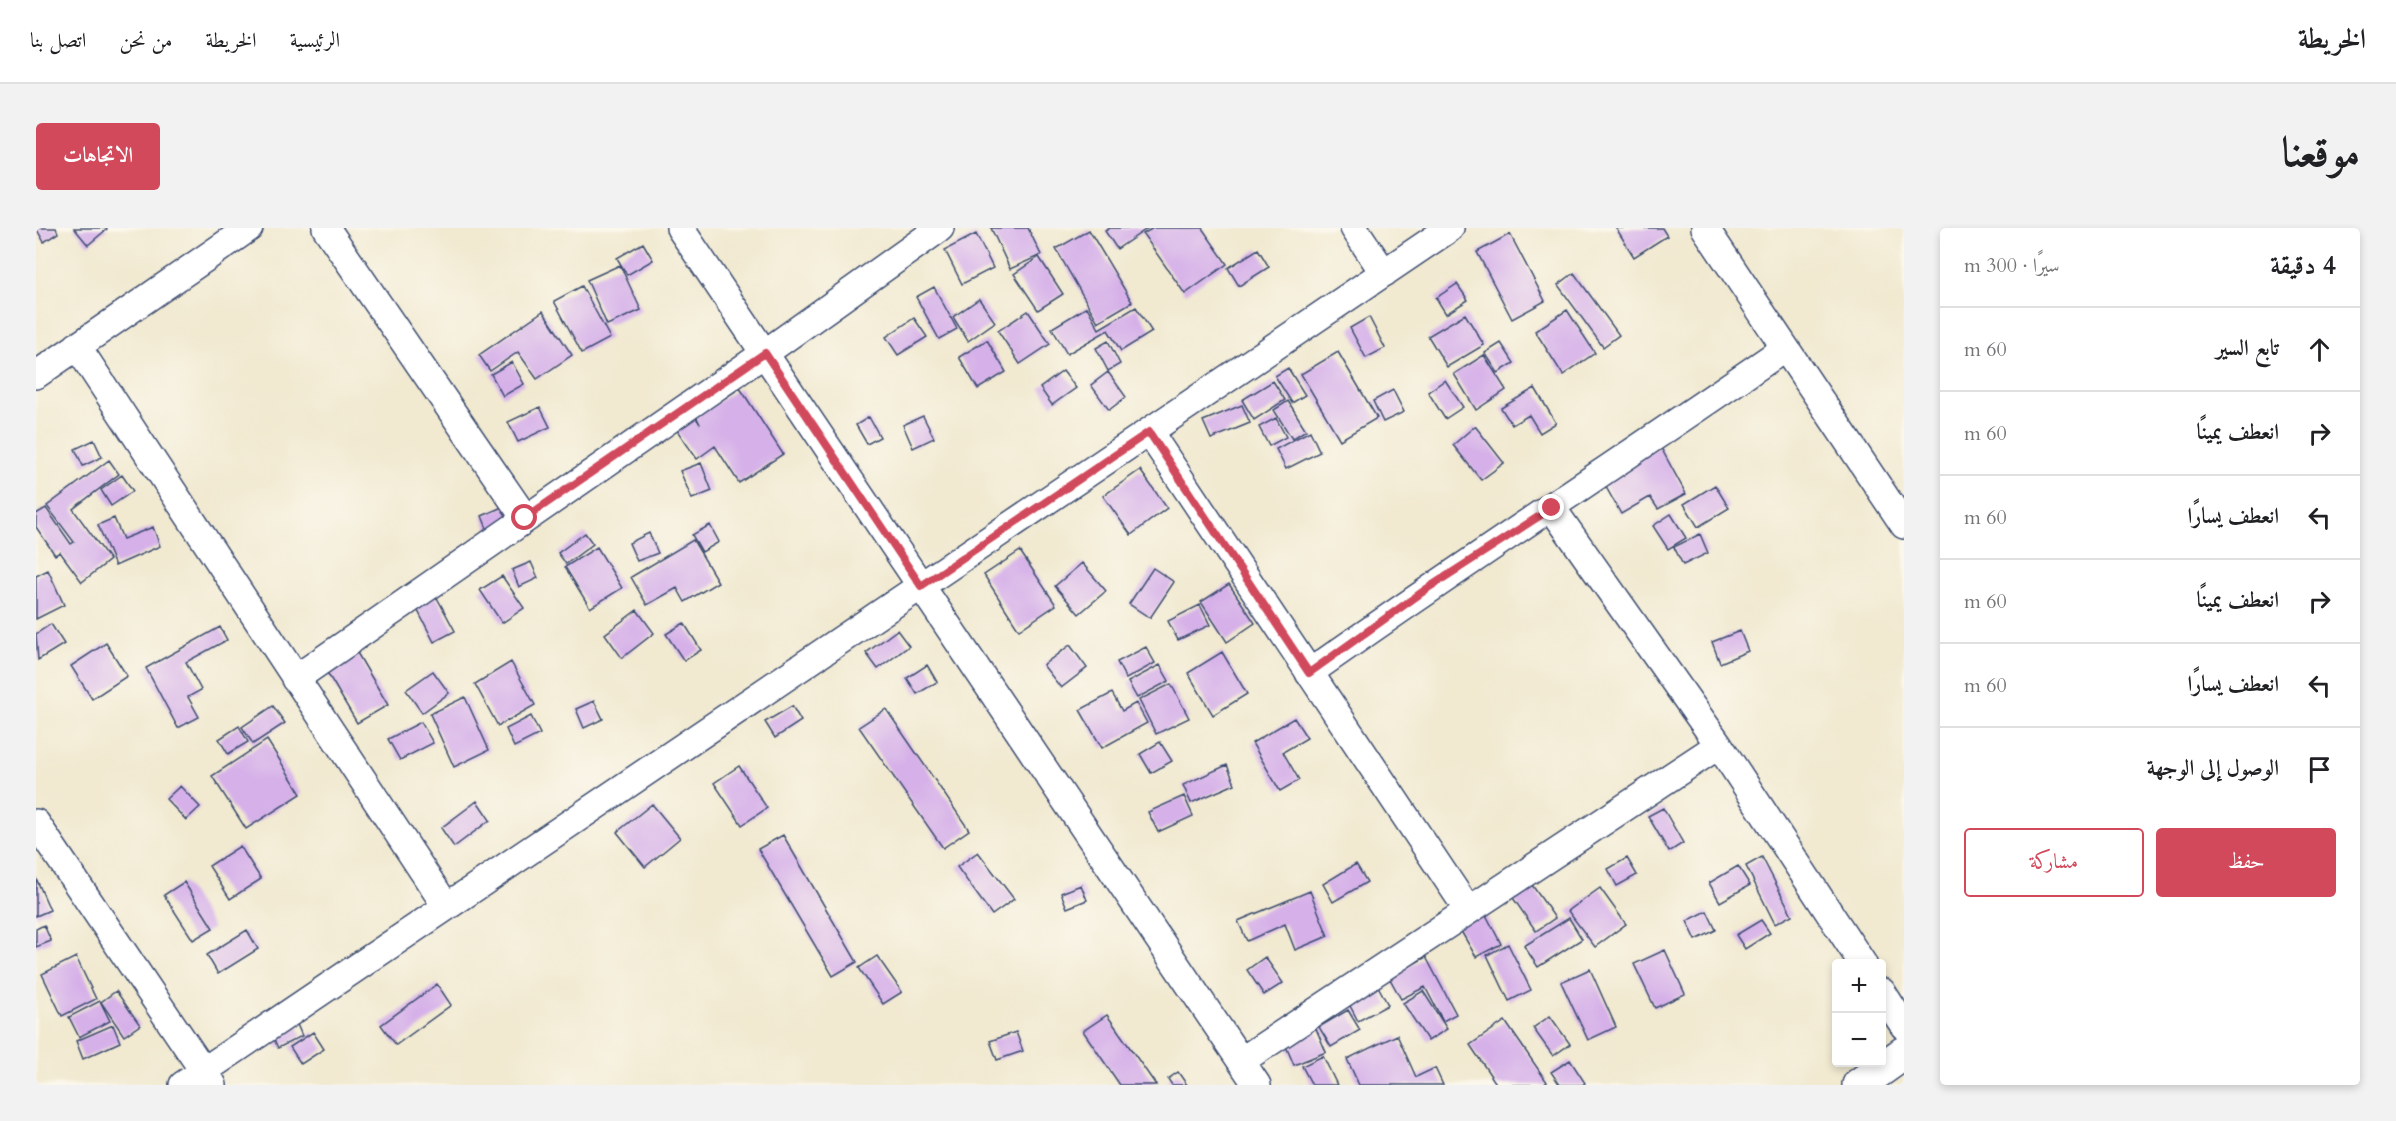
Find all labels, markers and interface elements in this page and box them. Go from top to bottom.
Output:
text: الخريطة [2298,20,2366,58]
text: اتصل بنا [30,26,86,55]
text: من نحن [119,26,173,55]
text: الخريطة [206,26,257,55]
text: الرئيسية [290,26,340,55]
button: الاتجاهات [36,123,160,190]
text: موقعنا [2282,124,2360,181]
text: 4 دقيقة [2270,248,2336,283]
text: سيرًا · 300 m [1964,252,2060,279]
text: تابع السير [2216,333,2279,363]
icon: ahead [2303,333,2336,366]
text: 60 m [1964,336,2007,363]
text: انعطف يمينًا [2196,417,2279,447]
icon: right [2303,417,2336,450]
text: 60 m [1964,420,2007,447]
route end [1538,494,1564,520]
text: انعطف يسارًا [2188,501,2279,531]
icon: left [2303,501,2336,534]
route start [511,504,537,530]
text: 60 m [1964,504,2007,531]
text: انعطف يمينًا [2196,585,2279,615]
icon: right [2303,585,2336,618]
text: 60 m [1964,588,2007,615]
text: انعطف يسارًا [2188,669,2279,699]
icon: left [2303,669,2336,702]
text: 60 m [1964,672,2007,699]
text: الوصول إلى الوجهة [2147,753,2279,783]
icon: arrive [2303,753,2336,786]
button: مشاركة [1964,828,2144,897]
button: حفظ [2156,828,2336,897]
map controls [1832,959,1886,1067]
button: + [1832,959,1886,1013]
button: − [1832,1013,1886,1067]

